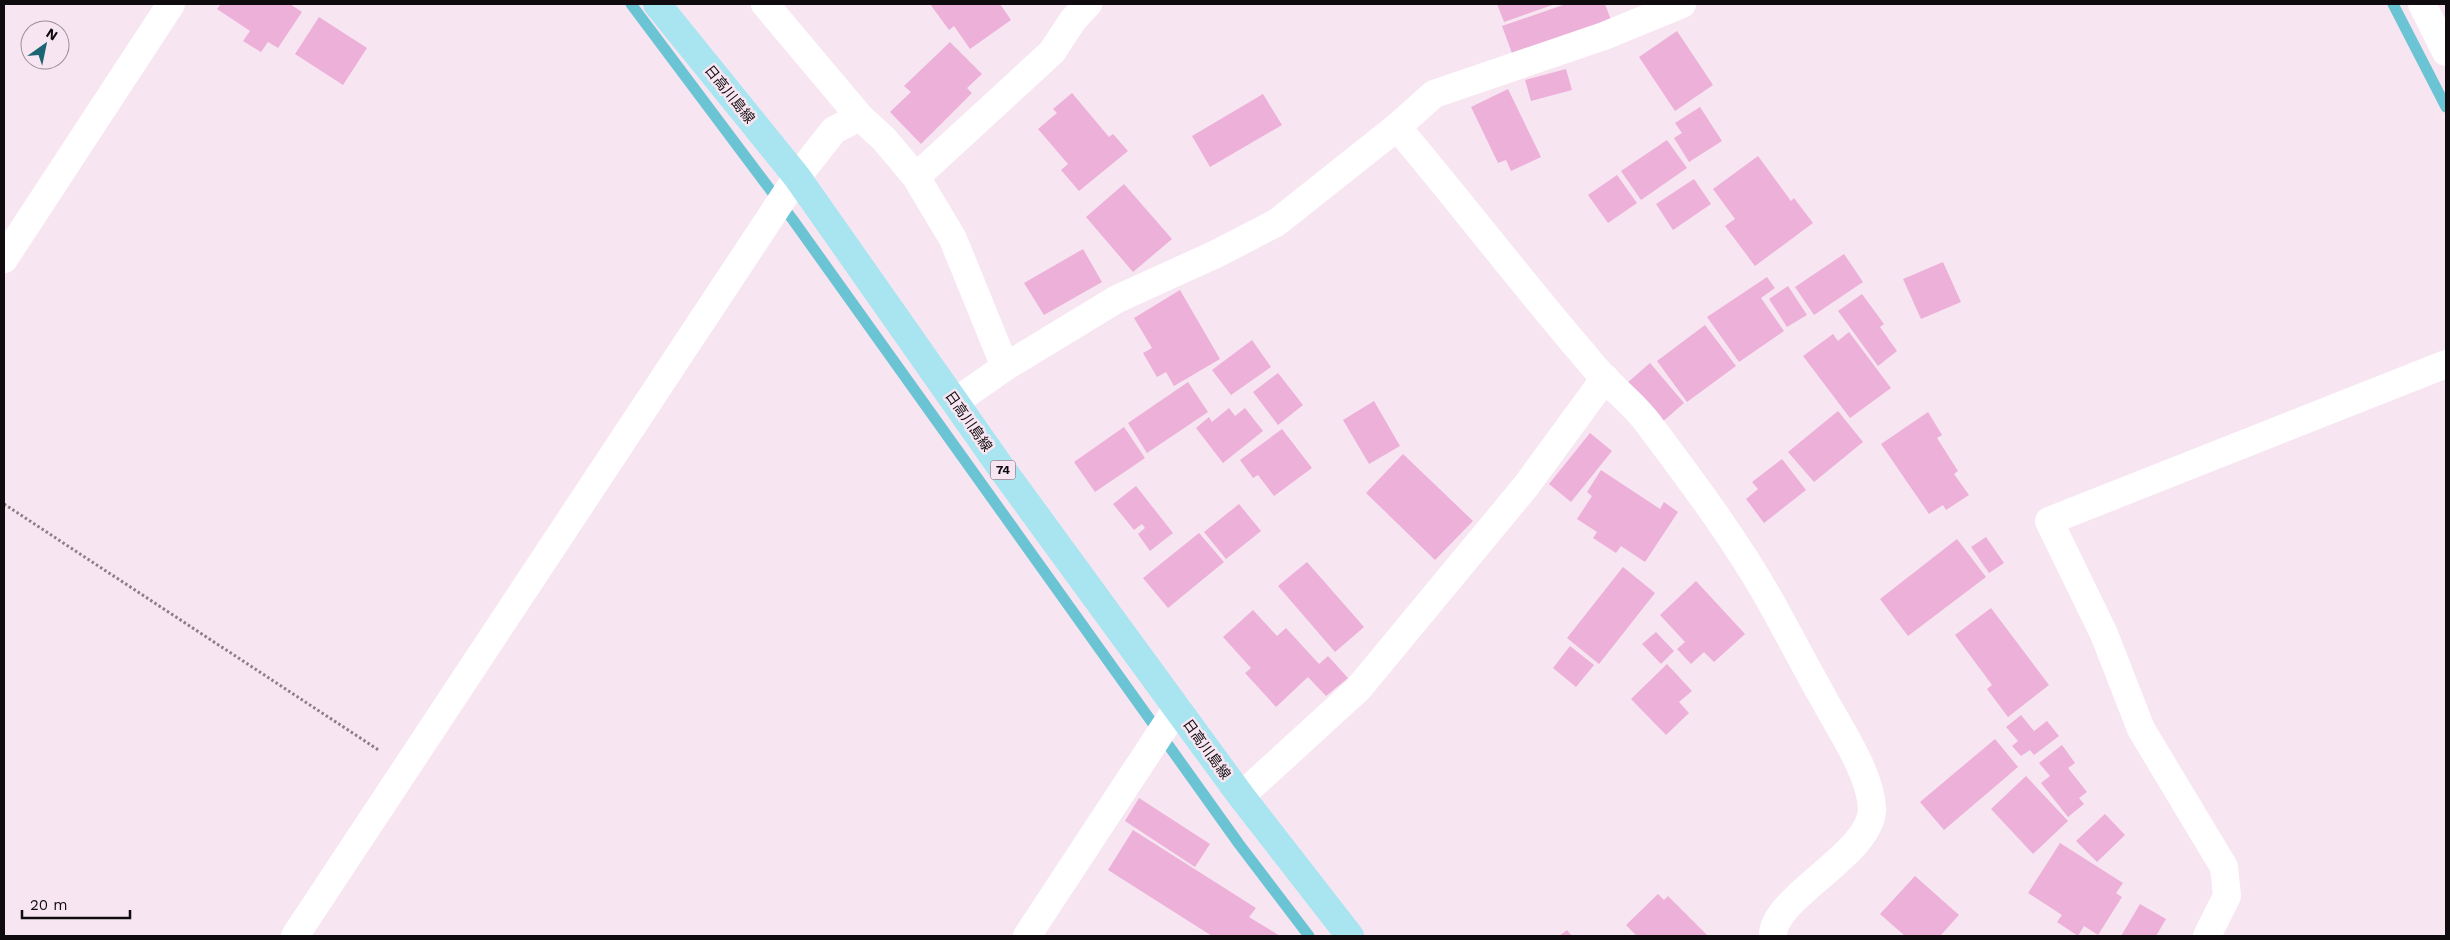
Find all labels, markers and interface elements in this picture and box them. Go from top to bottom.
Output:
north arrow [20,20,70,70]
text: N [43,25,61,44]
street label: 日高川島線 [702,62,758,126]
street label: 日高川島線 [942,388,996,454]
road number: 74 [990,460,1016,480]
street label: 日高川島線 [1180,716,1234,782]
scale bar [22,888,130,920]
text: 20 m [30,896,68,914]

